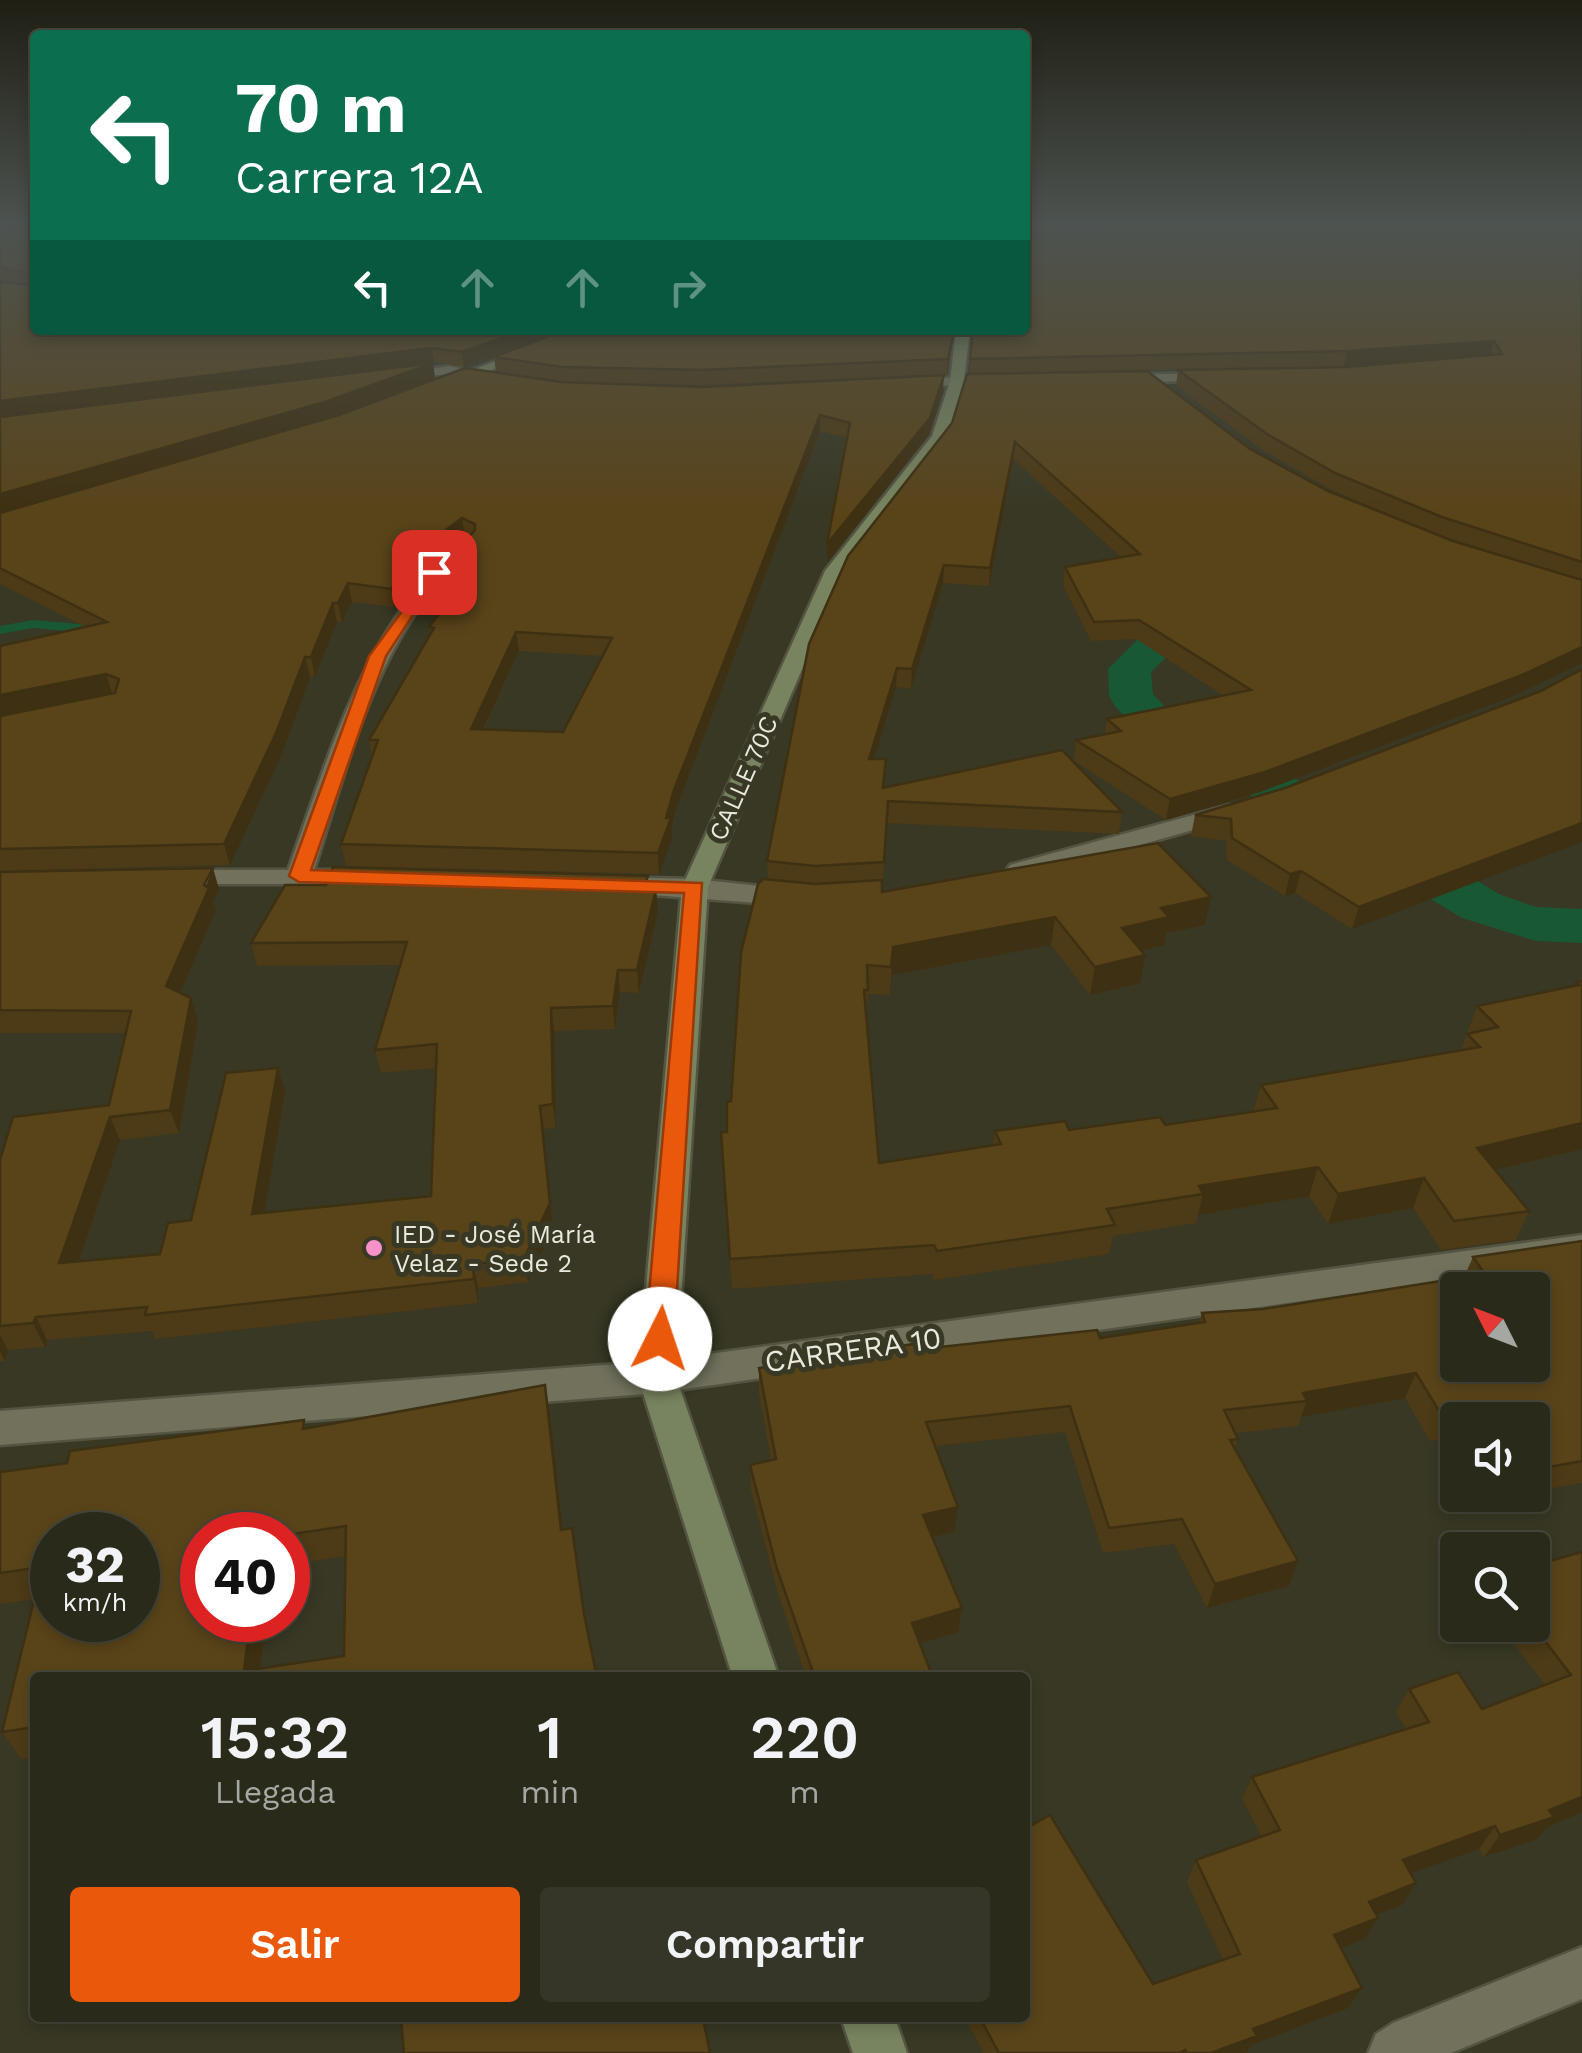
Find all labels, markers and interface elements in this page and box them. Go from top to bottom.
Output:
text: 70 m [235,67,407,149]
icon: left [70,70,200,200]
text: Carrera 12A [235,151,483,204]
icon: left [345,260,400,315]
icon: ahead [450,260,505,315]
icon: ahead [555,260,610,315]
icon: right [660,260,715,315]
pin [392,530,477,615]
icon: arrive [407,545,462,600]
street label: CALLE 70C [703,711,784,845]
place label: IED - José María Velaz - Sede 2 [394,1220,596,1278]
marker: IED - José María Velaz - Sede 2 [363,1237,385,1259]
north arrow [1440,1272,1550,1382]
map controls [1440,1272,1550,1642]
position arrow [608,1287,712,1391]
street label: CARRERA 10 [762,1320,943,1379]
button: sound [1440,1402,1550,1512]
speed limit sign: 40 [180,1512,310,1642]
button: search [1440,1532,1550,1642]
text: 32 [65,1535,125,1594]
text: km/h [63,1588,127,1617]
text: 15:32 [201,1702,350,1773]
text: 1 [537,1702,562,1773]
text: 220 [750,1702,859,1773]
text: Llegada [215,1773,336,1811]
text: min [520,1773,579,1811]
text: m [789,1773,820,1811]
button: Salir [70,1887,520,2002]
button: Compartir [540,1887,990,2002]

